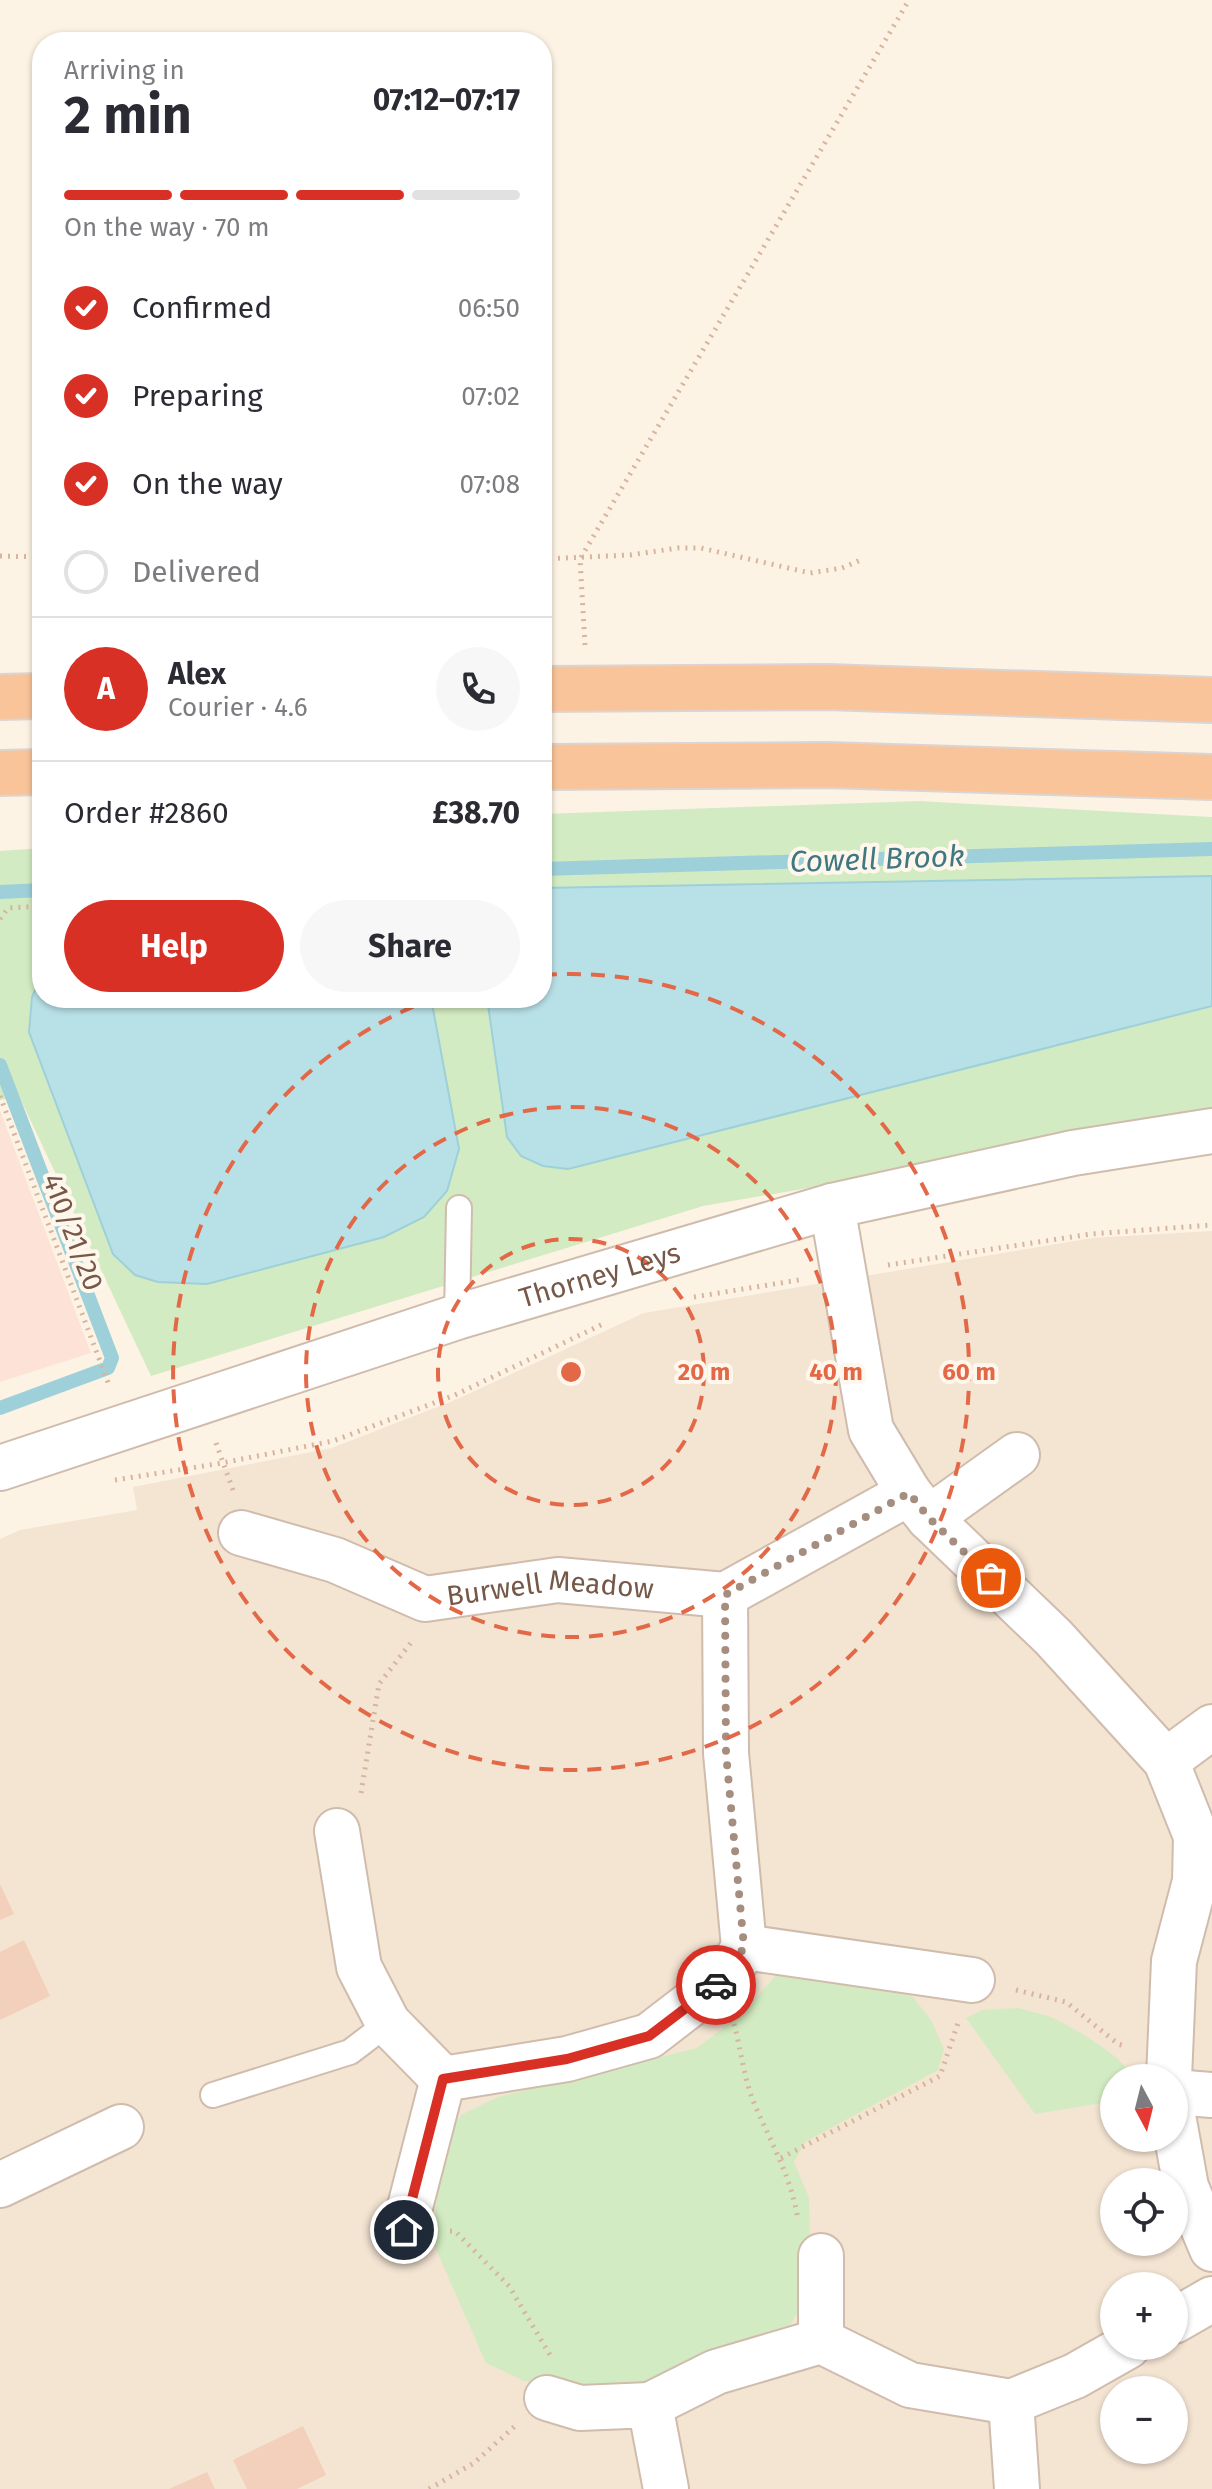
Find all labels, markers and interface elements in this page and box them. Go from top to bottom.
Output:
text: Arriving in [64,55,185,86]
text: 07:12–07:17 [373,82,520,118]
text: 2 min [64,84,192,147]
text: On the way · 70 m [64,212,270,243]
icon: check [64,286,108,330]
text: Confirmed [132,290,272,326]
text: 06:50 [458,293,520,324]
icon: check [64,374,108,418]
text: Preparing [132,378,263,414]
text: 07:02 [461,381,520,412]
icon: check [64,462,108,506]
text: On the way [132,466,283,502]
text: 07:08 [459,469,520,500]
text: Delivered [132,554,261,590]
button: phone [436,647,520,731]
text: Alex [168,656,226,692]
text: A [97,671,115,707]
text: Courier · 4.6 [168,692,308,723]
text: Order #2860 [64,795,229,831]
text: £38.70 [432,795,520,831]
water label: Cowell Brook [789,838,965,880]
button: Help [64,900,284,992]
button: Share [300,900,520,992]
street label: 410/21/20 [36,1169,110,1295]
street label: Thorney Leys [515,1235,684,1314]
centre of rings [557,1358,585,1386]
text: 20 m [678,1358,730,1386]
text: 40 m [809,1358,863,1386]
text: 60 m [942,1358,996,1386]
pin [957,1544,1025,1612]
icon: bag [969,1556,1013,1600]
street label: Burwell Meadow [444,1563,655,1612]
courier [676,1945,756,2025]
icon: car [694,1963,738,2007]
north arrow [1100,2064,1188,2152]
map controls [1100,2064,1188,2464]
button: locate [1100,2168,1188,2256]
pin [370,2196,438,2264]
icon: home [382,2208,426,2252]
button: + [1100,2272,1188,2360]
button: − [1100,2376,1188,2464]

